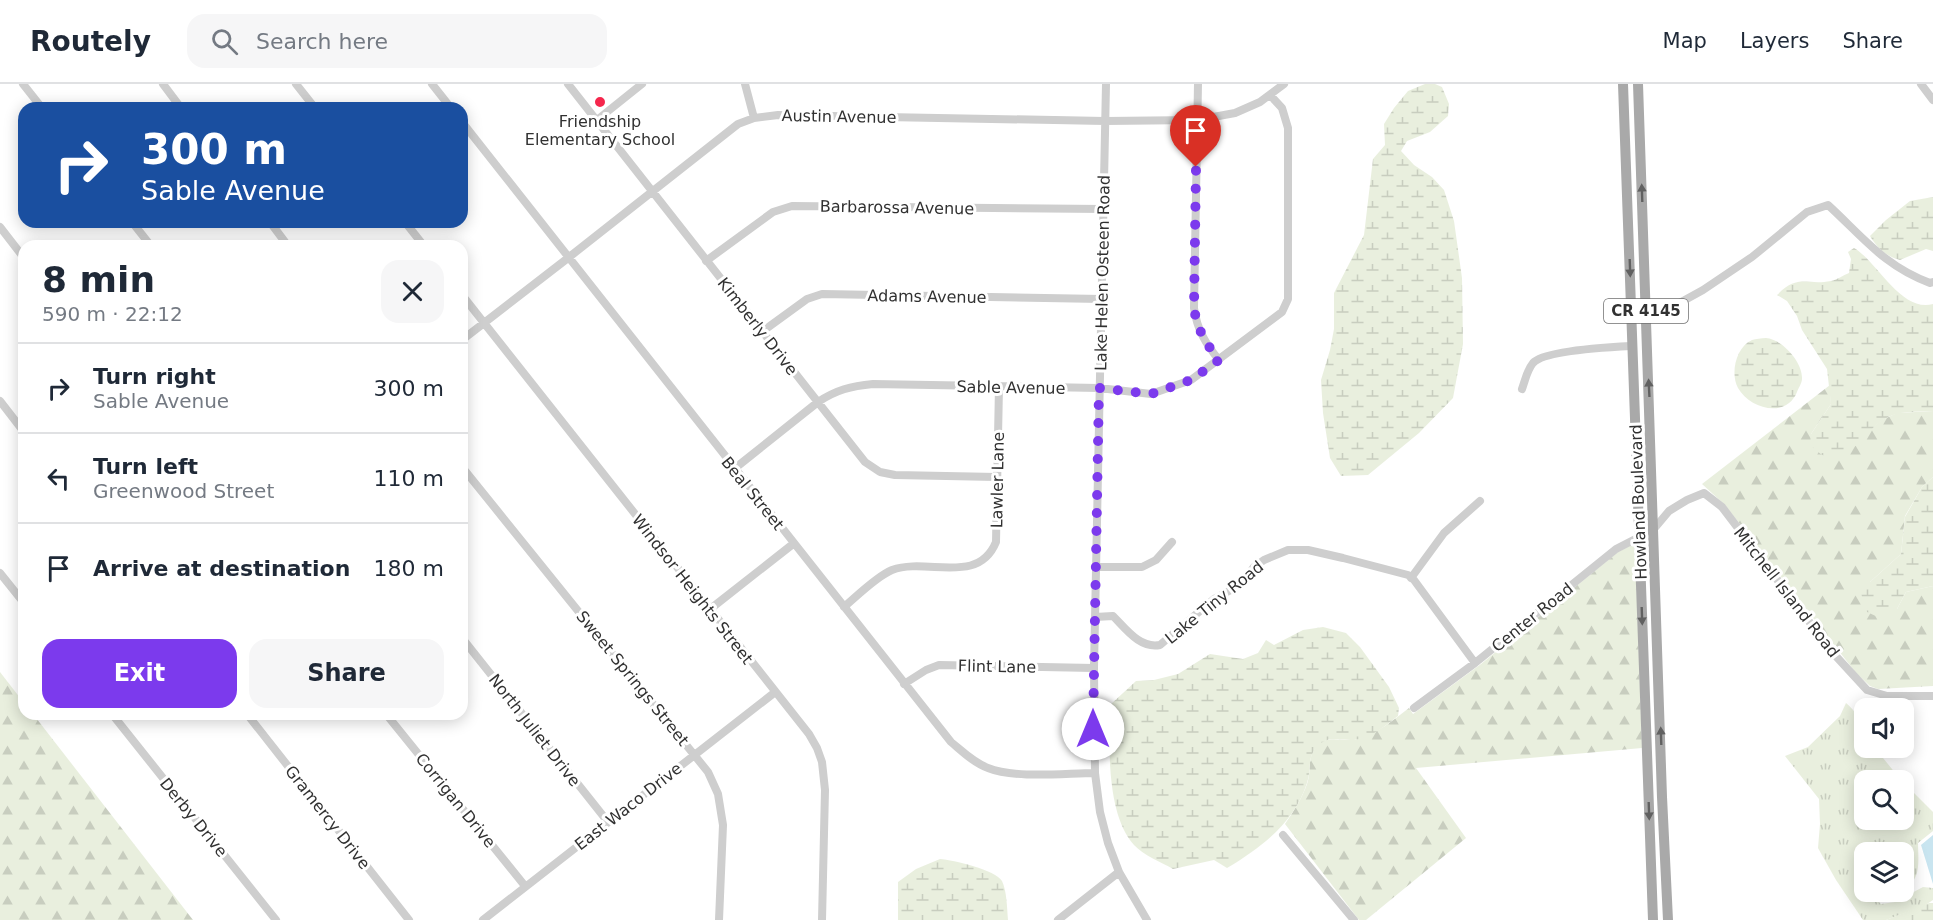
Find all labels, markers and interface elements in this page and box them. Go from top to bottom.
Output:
search box [187,14,607,68]
text: Routely [30,25,151,58]
icon: search [208,25,241,58]
text: Search here [256,29,388,54]
text: Map [1663,29,1707,53]
text: Layers [1740,29,1809,53]
text: Share [1842,29,1903,53]
marker: Friendship Elementary School [593,95,607,109]
pin [1170,105,1221,167]
street label: Austin Avenue [781,106,897,127]
place label: Friendship Elementary School [525,112,675,149]
icon: arrive [1179,114,1212,147]
text: 300 m [141,125,287,174]
icon: right [42,126,120,204]
text: Sable Avenue [141,175,325,206]
street label: Lake Helen Osteen Road [1091,175,1114,371]
one-way arrow [1637,183,1647,202]
street label: Barbarossa Avenue [820,197,974,218]
text: 8 min [42,259,155,300]
one-way arrow [1625,259,1635,278]
button: close [381,260,444,323]
street label: Kimberly Drive [714,274,802,379]
street label: Adams Avenue [867,286,987,307]
road number: CR 4145 [1604,299,1688,323]
text: 590 m · 22:12 [42,302,183,326]
text: Turn right [93,364,216,389]
icon: right [42,372,75,405]
text: 300 m [374,376,444,401]
street label: Sable Avenue [956,377,1066,398]
one-way arrow [1644,378,1653,397]
text: Sable Avenue [93,389,229,413]
street label: Howland Boulevard [1626,424,1651,580]
street label: Lawler Lane [987,432,1008,528]
street label: Beal Street [717,453,788,534]
text: Turn left [93,454,198,479]
icon: left [42,462,75,495]
text: 110 m [374,466,444,491]
text: Greenwood Street [93,479,274,503]
street label: Windsor Heights Street [628,511,757,668]
street label: Mitchell Island Road [1730,523,1843,661]
icon: arrive [42,552,75,585]
text: Arrive at destination [93,556,350,581]
text: 180 m [374,556,444,581]
street label: Lake Tiny Road [1161,557,1267,648]
street label: Center Road [1488,579,1577,656]
street label: Sweet Springs Street [572,607,693,750]
one-way arrow [1638,607,1647,626]
button: Exit [42,639,237,708]
button: Share [249,639,444,708]
street label: Flint Lane [958,656,1036,677]
street label: North Juliet Drive [485,670,584,790]
position arrow [1061,697,1125,761]
map controls [1854,698,1914,902]
button: sound [1854,698,1914,758]
one-way arrow [1656,726,1666,745]
street label: Corrigan Drive [412,749,500,851]
street label: East Waco Drive [571,759,686,854]
street label: Gramercy Drive [281,762,374,873]
button: search [1854,770,1914,830]
street label: Derby Drive [156,774,231,861]
one-way arrow [1644,802,1654,821]
button: layers [1854,842,1914,902]

